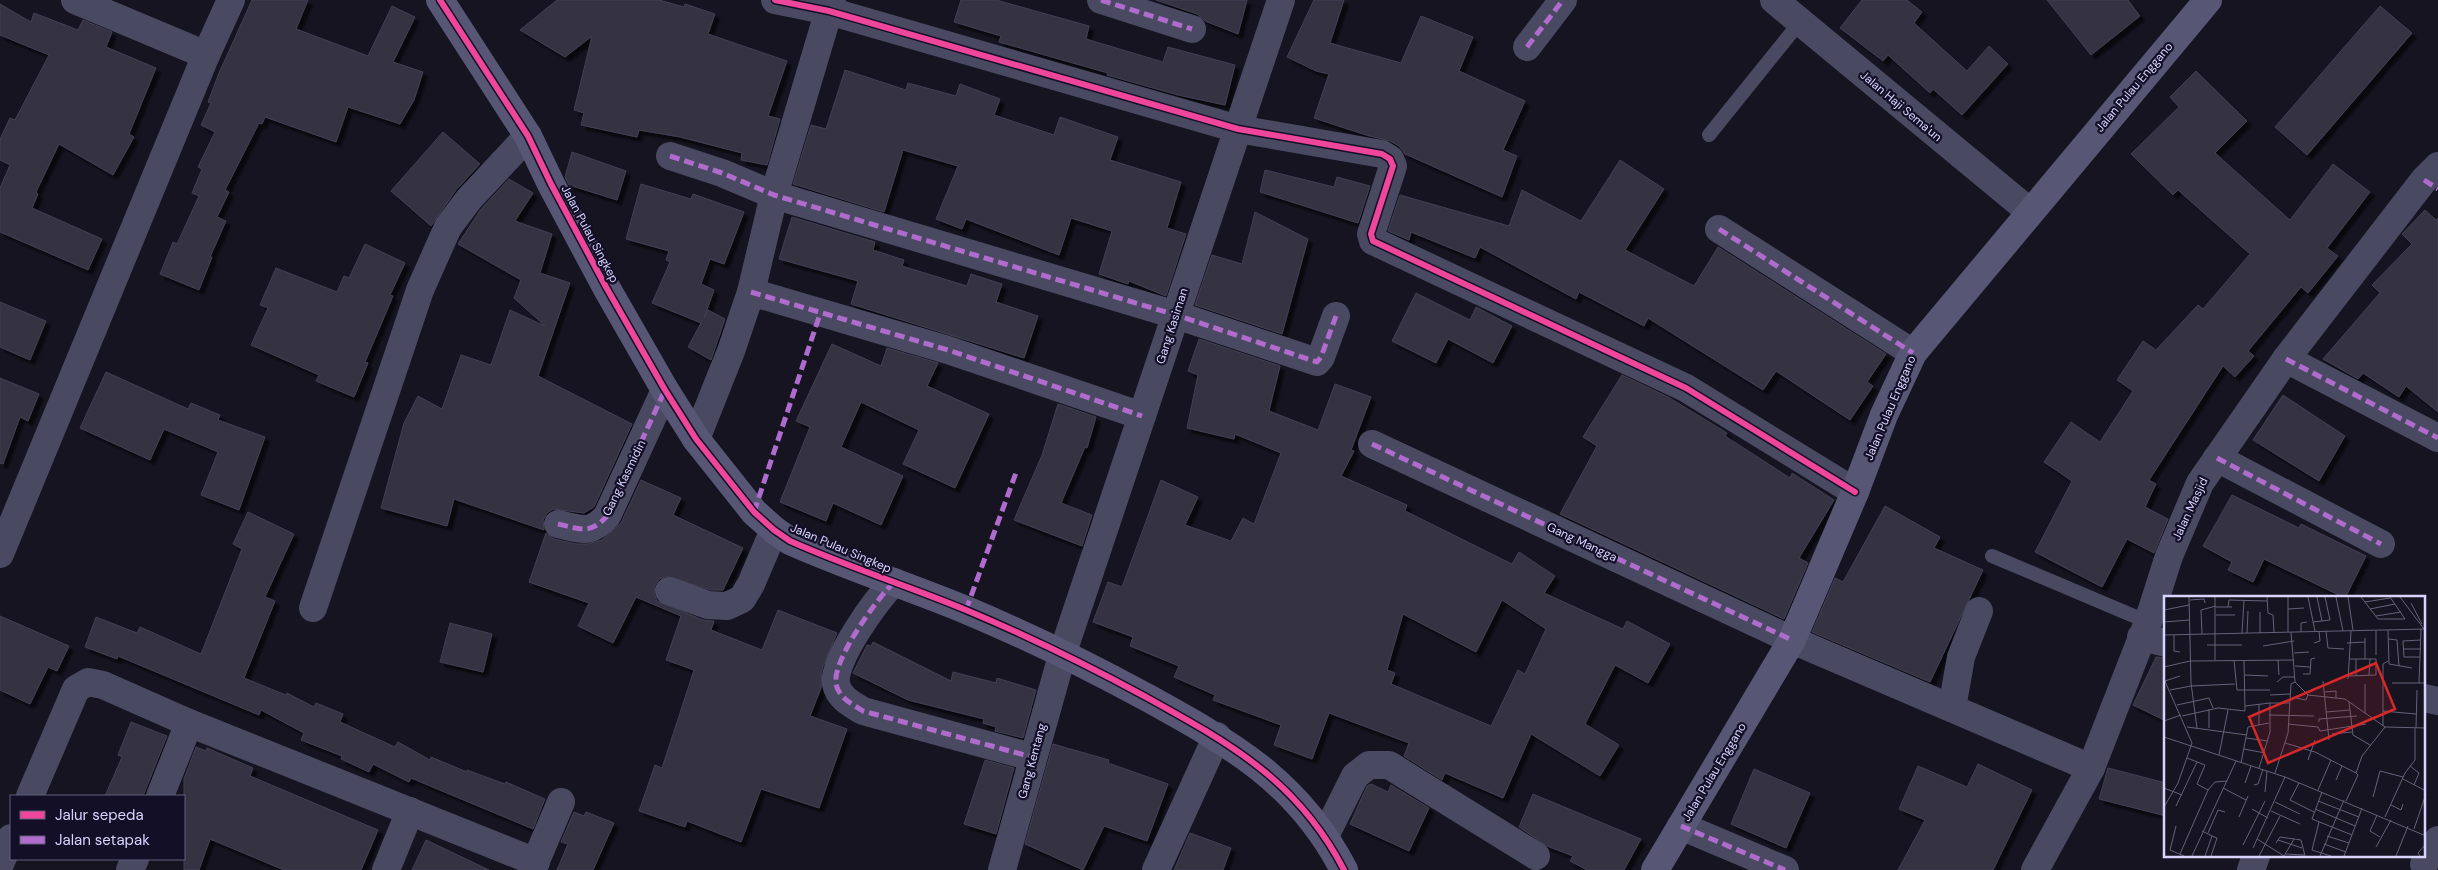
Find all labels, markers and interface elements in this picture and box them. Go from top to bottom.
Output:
street label: Jalan Pulau Enggano [2092,39,2176,135]
street label: Jalan Haji Sema'un [1857,67,1945,145]
street label: Jalan Pulau Singkep [558,182,622,286]
street label: Gang Kasiman [1152,286,1192,366]
street label: Jalan Pulau Enggano [1861,353,1919,463]
street label: Gang Kasmidin [599,437,649,519]
street label: Jalan Masjid [2168,475,2212,543]
street label: Jalan Pulau Singkep [788,519,894,577]
street label: Gang Mangga [1544,519,1620,565]
inset map [2164,596,2426,858]
street label: Jalan Pulau Enggano [1678,720,1750,824]
street label: Gang Kentang [1014,721,1050,801]
legend [10,795,185,860]
text: Jalur sepeda [55,805,144,825]
text: Jalan setapak [55,830,150,850]

